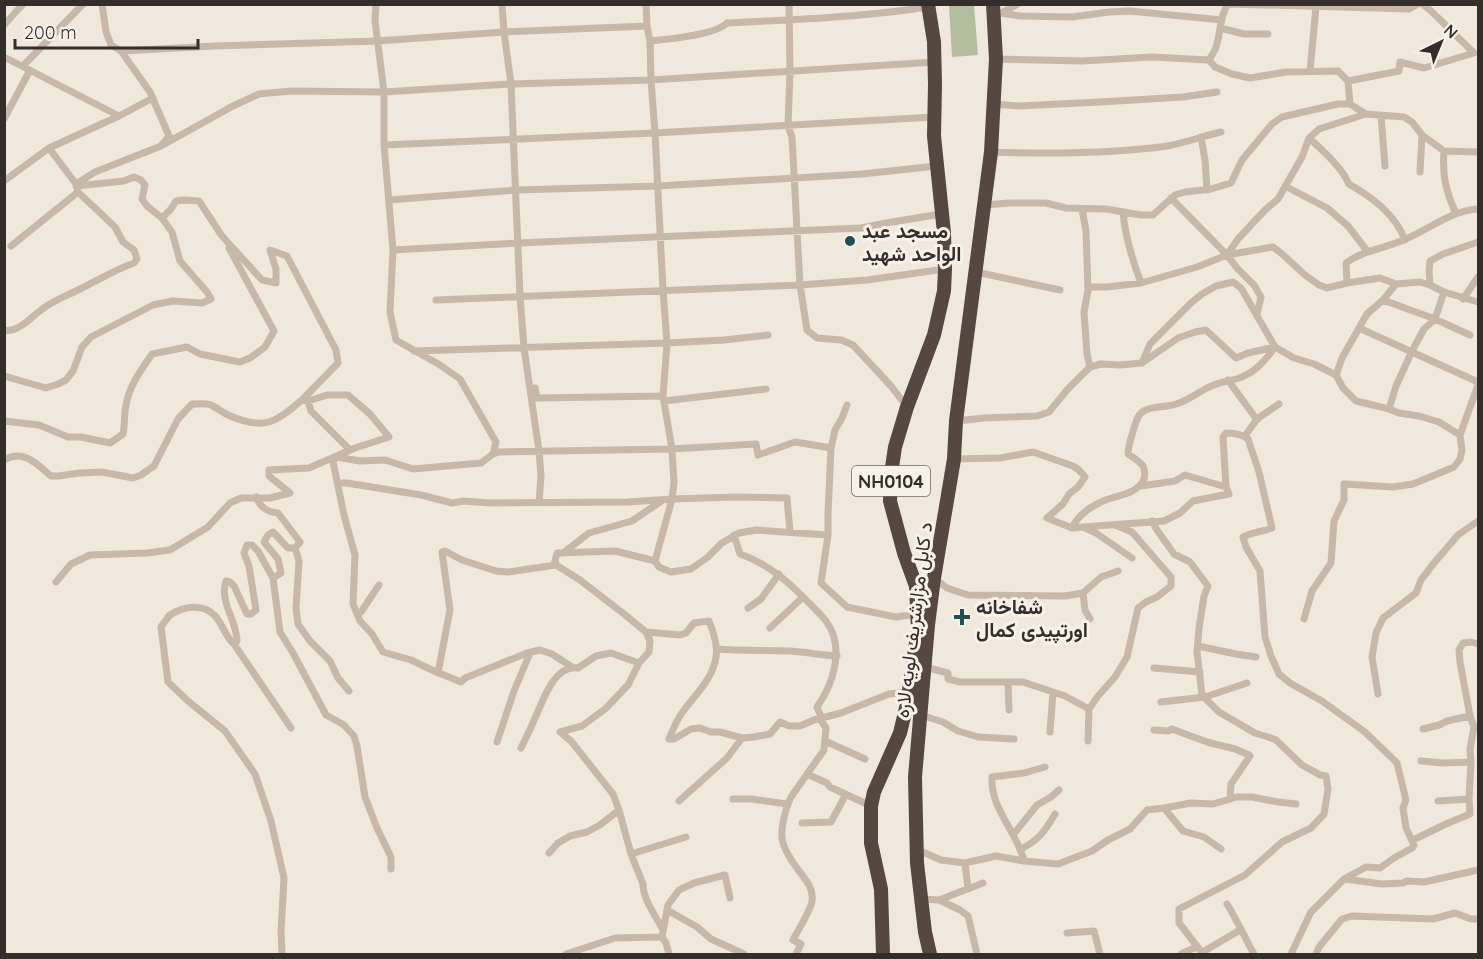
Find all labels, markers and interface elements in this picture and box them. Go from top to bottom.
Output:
scale bar [15,12,198,50]
north arrow [1411,12,1471,72]
text: N [1440,20,1462,42]
text: 200 m [24,21,77,44]
place label: مسجد عبد الواحد شهید [862,218,961,267]
marker: مسجد عبد الواحد شهید [843,234,857,248]
road number: NH0104 [852,466,930,496]
street label: د کابل مزارشریف لویه لاره [889,521,938,720]
place label: شفاخانه اورتپیدی کمال [976,594,1088,644]
marker: شفاخانه اورتپیدی کمال [953,608,971,626]

